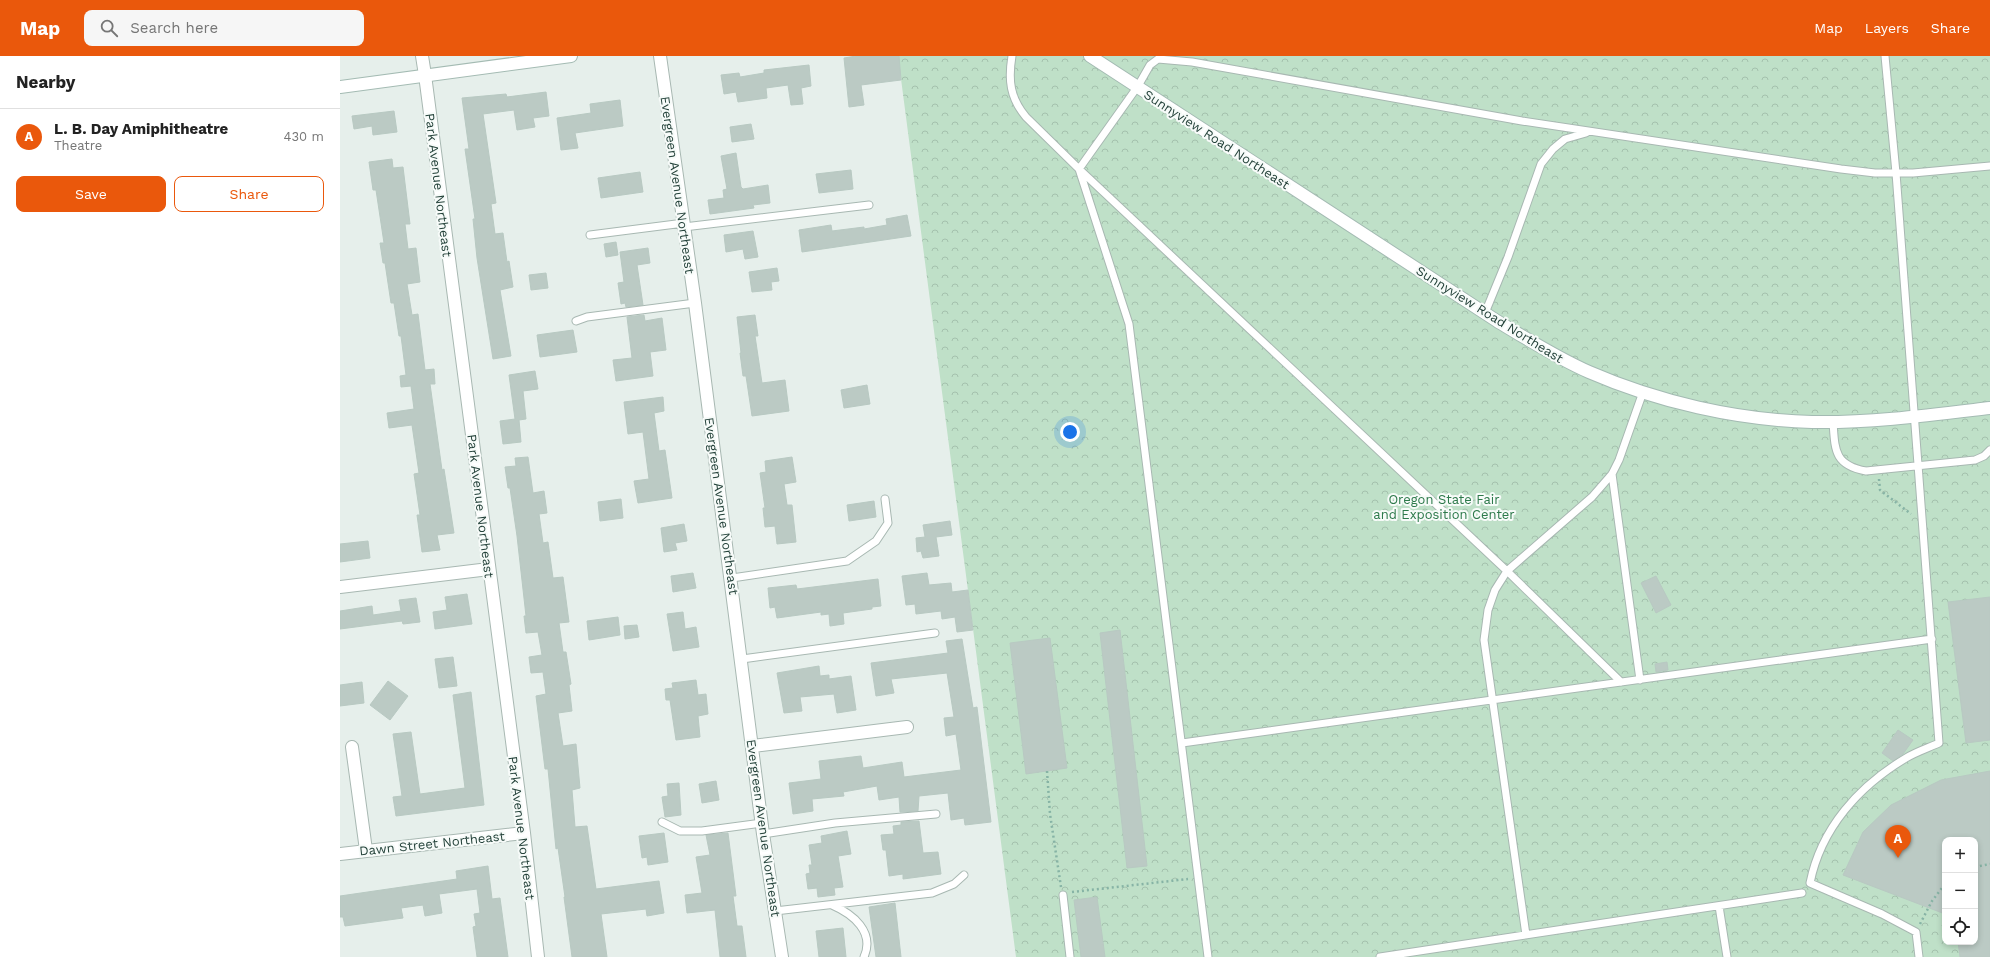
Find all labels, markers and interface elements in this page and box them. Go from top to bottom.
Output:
search box [84,10,364,46]
text: Map [20,17,60,40]
icon: search [98,17,120,39]
text: Search here [130,19,218,37]
text: Map [1814,20,1843,36]
text: Layers [1865,20,1909,36]
text: Share [1931,20,1970,36]
text: Nearby [16,72,75,92]
street label: Sunnyview Road Northeast [1141,87,1293,192]
street label: Evergreen Avenue Northeast [658,95,697,275]
street label: Park Avenue Northeast [422,112,455,258]
text: L. B. Day Amiphitheatre [54,120,228,138]
text: A [25,129,33,144]
text: 430 m [284,129,324,144]
text: Theatre [54,138,102,153]
button: Save [16,176,166,212]
button: Share [174,176,324,212]
street label: Sunnyview Road Northeast [1413,263,1566,366]
street label: Evergreen Avenue Northeast [702,416,741,596]
your location [1060,422,1080,442]
street label: Park Avenue Northeast [464,433,497,579]
park label: Oregon State Fair and Exposition Center [1373,492,1515,522]
street label: Evergreen Avenue Northeast [744,738,783,918]
street label: Park Avenue Northeast [505,755,538,901]
pin: A [1885,825,1911,858]
street label: Dawn Street Northeast [359,828,506,859]
map controls [1942,837,1978,945]
button: + [1942,837,1978,873]
button: − [1942,873,1978,909]
button: locate [1942,909,1978,945]

